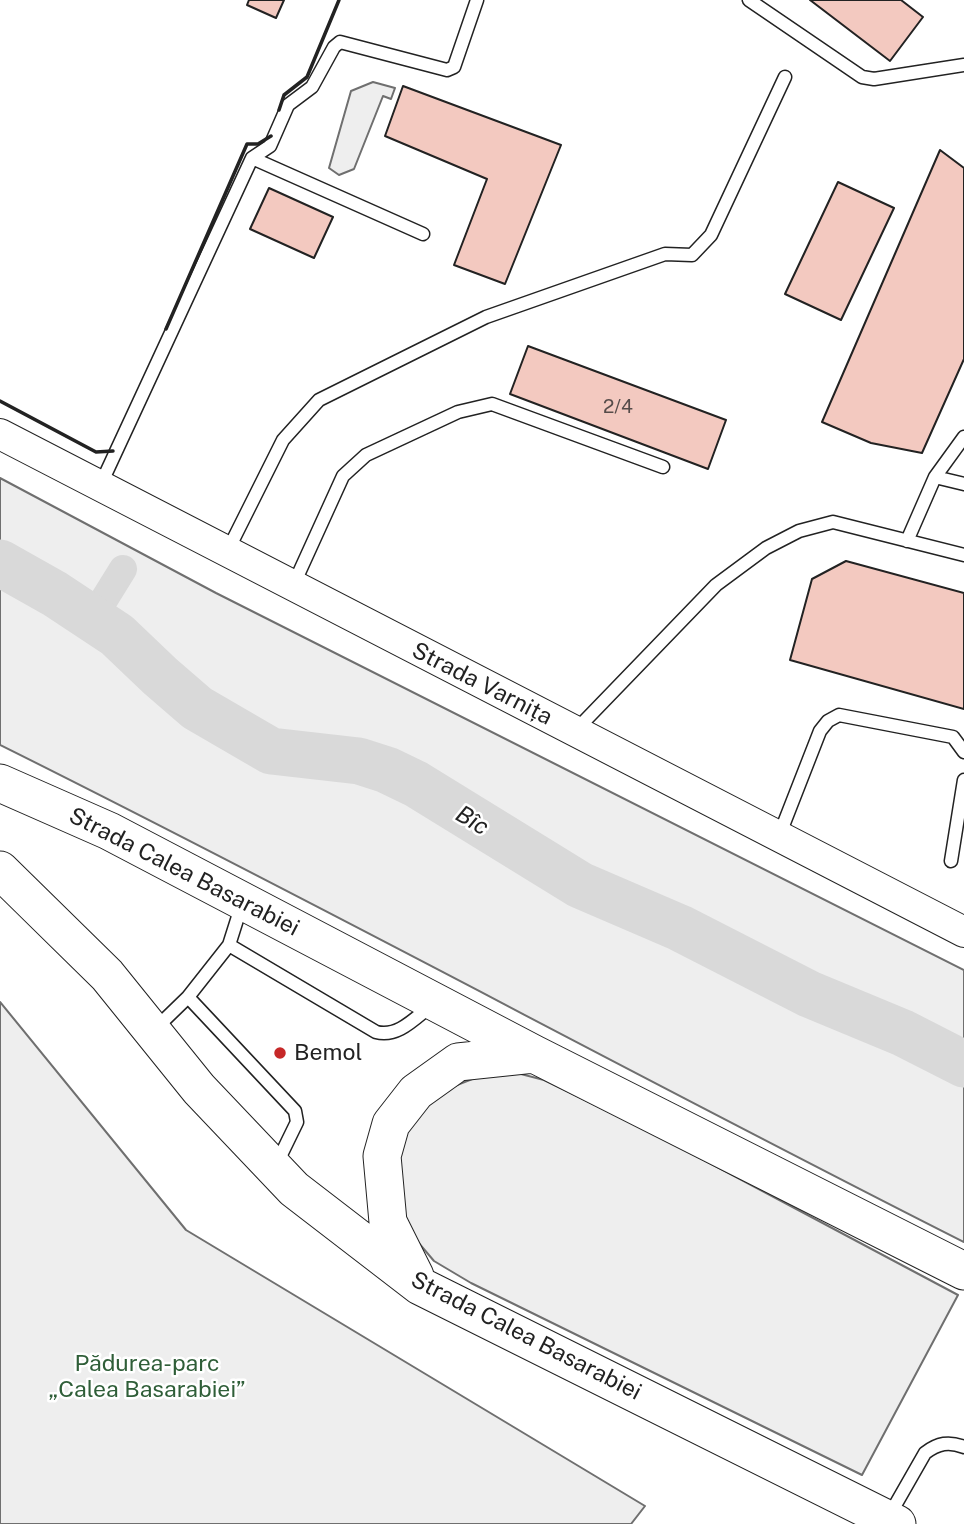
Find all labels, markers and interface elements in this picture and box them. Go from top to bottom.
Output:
house number: 2/4 [603,396,633,418]
street label: Strada Varnița [407,637,557,731]
water label: Bîc [450,800,494,842]
street label: Strada Calea Basarabiei [64,802,304,942]
place label: Bemol [294,1039,362,1067]
marker: Bemol [272,1045,288,1061]
street label: Strada Calea Basarabiei [406,1266,646,1406]
park label: Pădurea-parc „Calea Basarabiei” [48,1350,246,1404]

